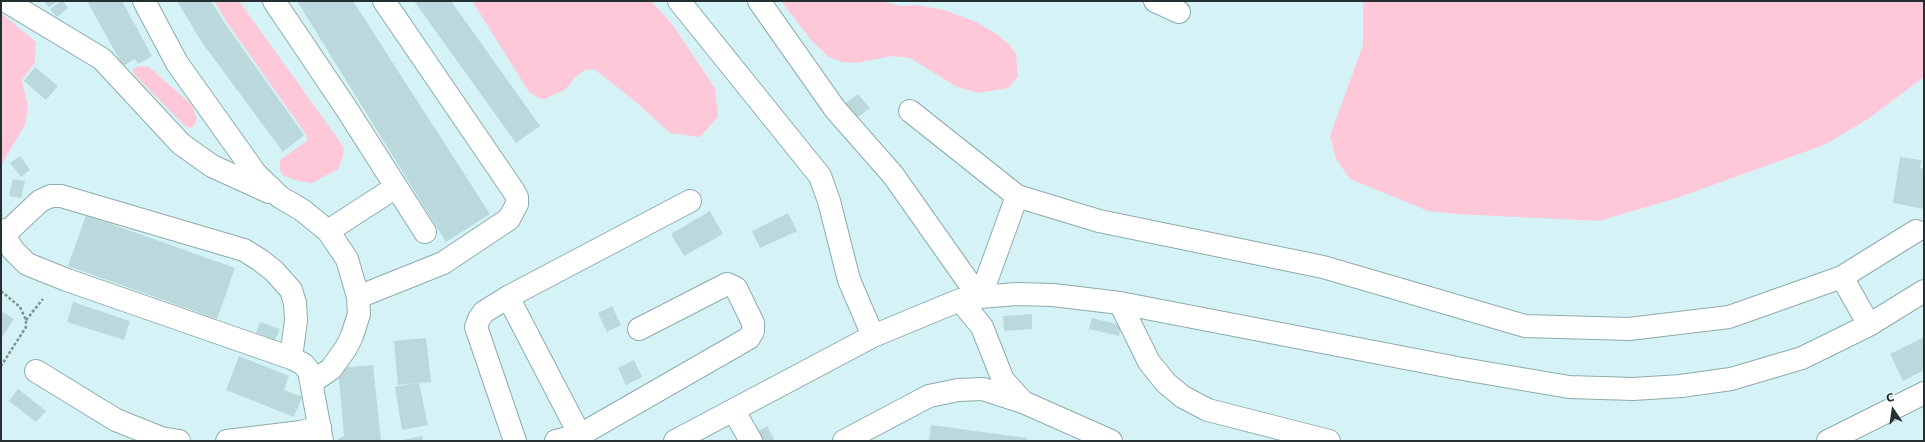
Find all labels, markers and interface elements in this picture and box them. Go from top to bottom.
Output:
north arrow [1873,390,1913,430]
text: С [1885,391,1896,405]

